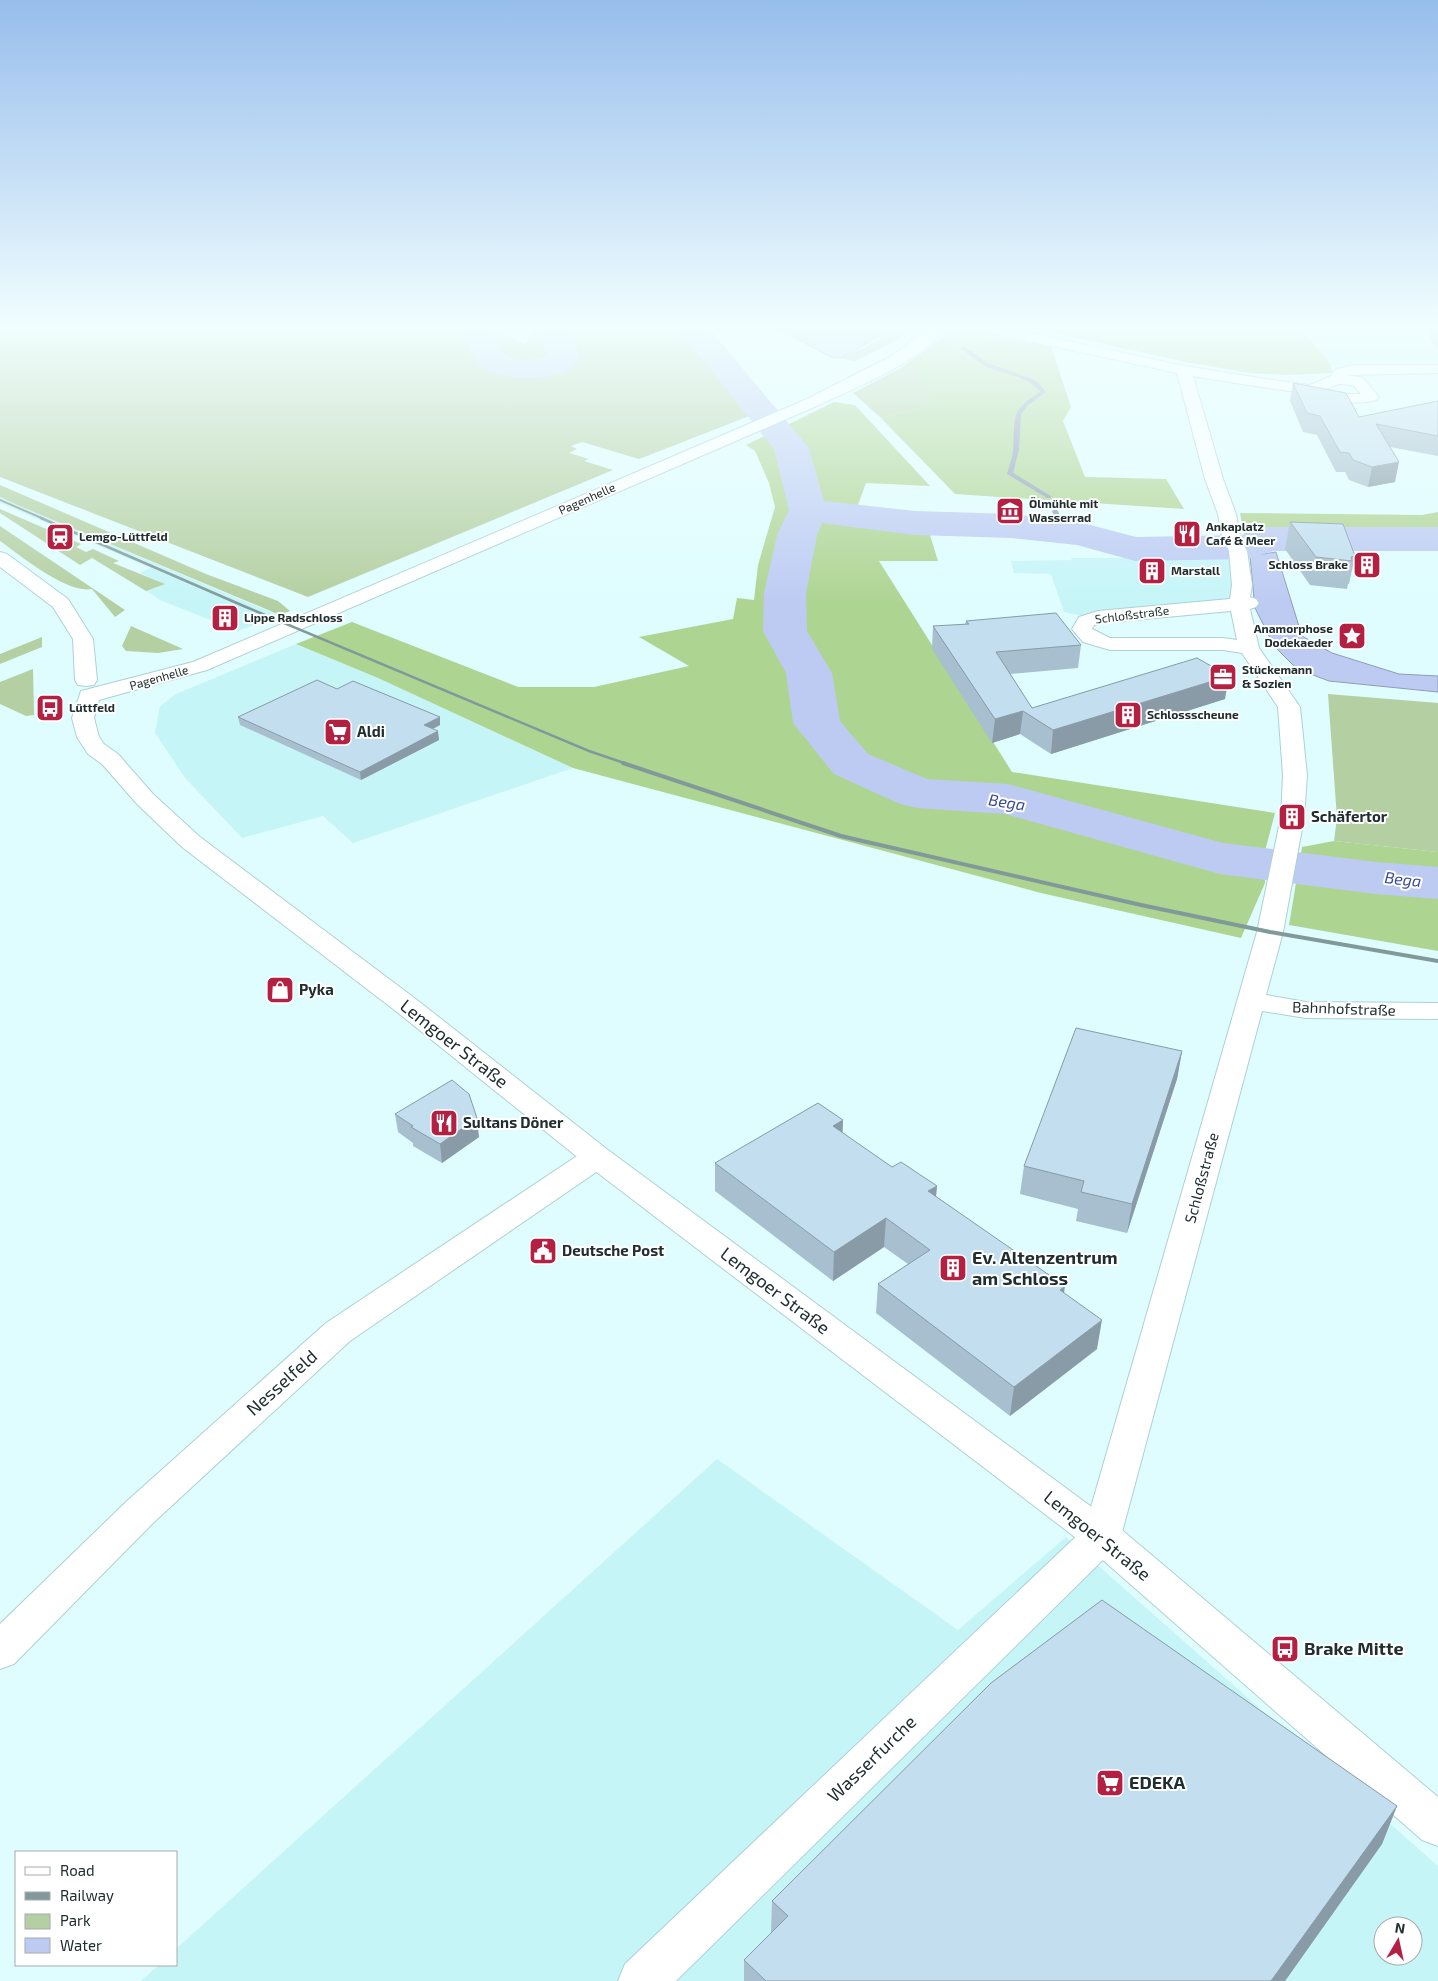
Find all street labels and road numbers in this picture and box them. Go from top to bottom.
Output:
street label: Pagenhelle [556,479,617,517]
street label: Schloßstraße [1094,603,1170,626]
street label: Pagenhelle [128,662,190,692]
street label: Lemgoer Straße [396,994,513,1092]
street label: Bahnhofstraße [1292,997,1396,1019]
street label: Schloßstraße [1180,1130,1222,1225]
street label: Lemgoer Straße [717,1242,835,1338]
street label: Nesselfeld [241,1345,321,1420]
street label: Lemgoer Straße [1040,1485,1156,1585]
street label: Wasserfurche [822,1710,920,1806]

